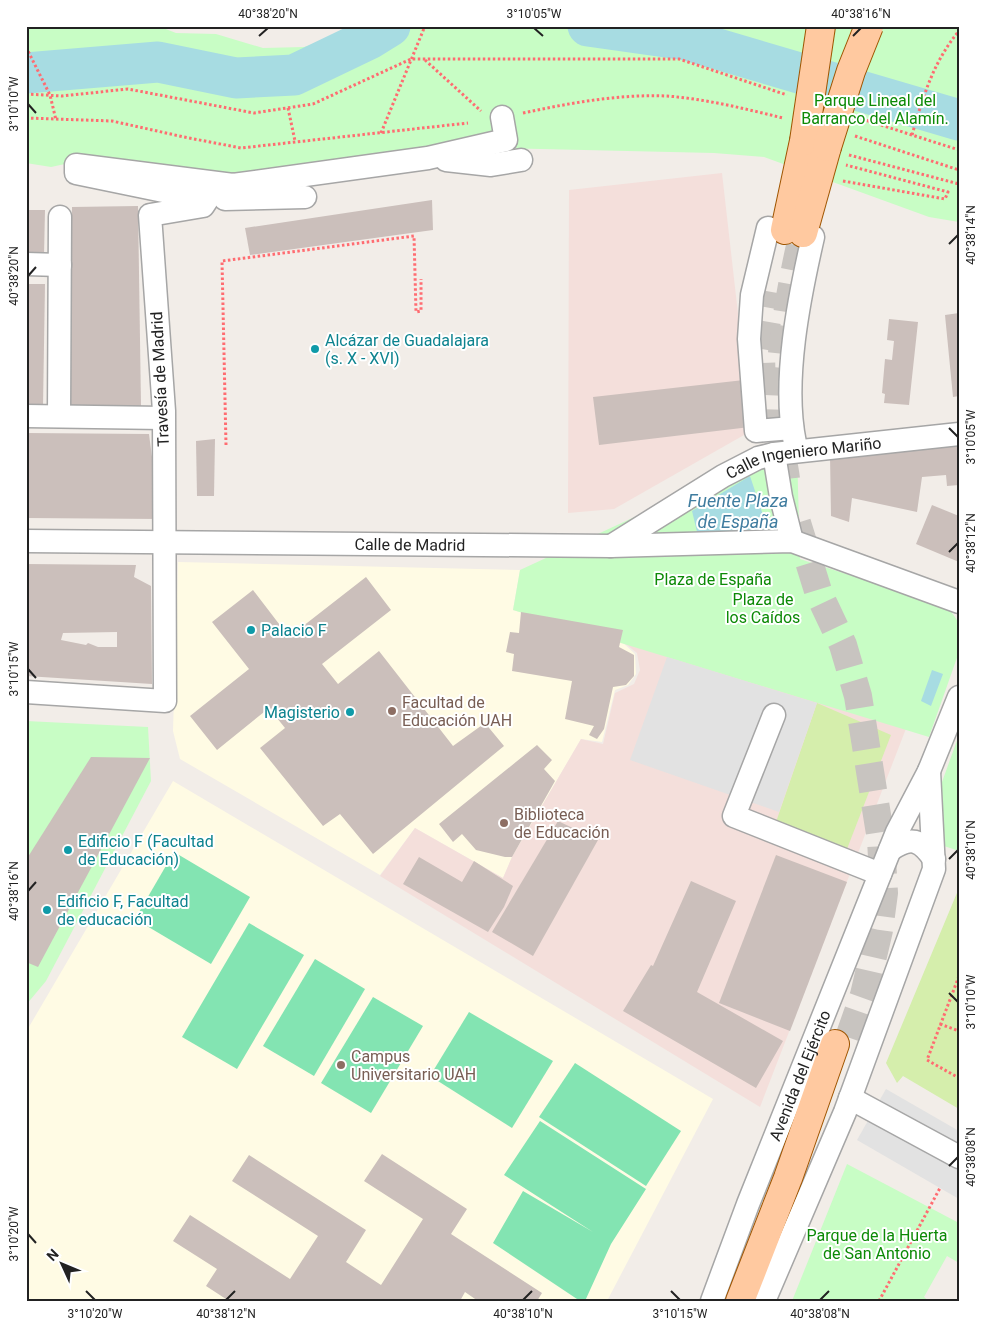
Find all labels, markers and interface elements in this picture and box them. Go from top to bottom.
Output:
text: 40°38'20"N [238,7,298,21]
text: 3°10'05"W [507,7,562,21]
text: 40°38'16"N [831,7,891,21]
text: 3°10'10"W [7,76,21,131]
park label: Parque Lineal del Barranco del Alamín. [801,91,949,128]
text: 40°38'14"N [964,205,978,265]
text: 40°38'20"N [7,246,21,306]
street label: Travesía de Madrid [147,311,173,447]
place label: Alcázar de Guadalajara (s. X - XVI) [325,331,489,368]
marker: Alcázar de Guadalajara (s. X - XVI) [309,343,321,355]
text: 3°10'05"W [964,409,978,464]
street label: Calle Ingeniero Mariño [722,433,882,483]
water label: Fuente Plaza de España [688,490,788,532]
text: 40°38'12"N [964,513,978,573]
street label: Calle de Madrid [354,534,466,554]
park label: Plaza de España [654,570,772,589]
park label: Plaza de los Caídos [726,590,800,627]
place label: Palacio F [261,621,327,640]
marker: Palacio F [245,624,257,636]
text: 3°10'15"W [7,641,21,696]
place label: Facultad de Educación UAH [402,693,512,730]
place label: Magisterio [264,703,340,722]
marker: Facultad de Educación UAH [386,705,398,717]
marker: Magisterio [344,706,356,718]
place label: Biblioteca de Educación [514,805,610,842]
marker: Biblioteca de Educación [498,817,510,829]
text: 40°38'10"N [964,820,978,880]
place label: Edificio F (Facultad de Educación) [78,832,214,869]
marker: Edificio F (Facultad de Educación) [62,844,74,856]
text: 40°38'16"N [7,861,21,921]
place label: Edificio F, Facultad de educación [57,892,189,929]
marker: Edificio F, Facultad de educación [41,904,53,916]
text: 3°10'10"W [964,974,978,1029]
street label: Avenida del Ejército [765,1007,834,1144]
place label: Campus Universitario UAH [351,1047,476,1084]
marker: Campus Universitario UAH [335,1059,347,1071]
text: 40°38'08"N [964,1127,978,1187]
text: 3°10'20"W [7,1206,21,1261]
park label: Parque de la Huerta de San Antonio [807,1226,947,1263]
north arrow [38,1240,88,1290]
text: N [43,1246,62,1264]
text: 3°10'20"W [68,1307,123,1321]
text: 40°38'12"N [196,1307,256,1321]
text: 40°38'10"N [493,1307,553,1321]
text: 3°10'15"W [653,1307,708,1321]
text: 40°38'08"N [790,1307,850,1321]

